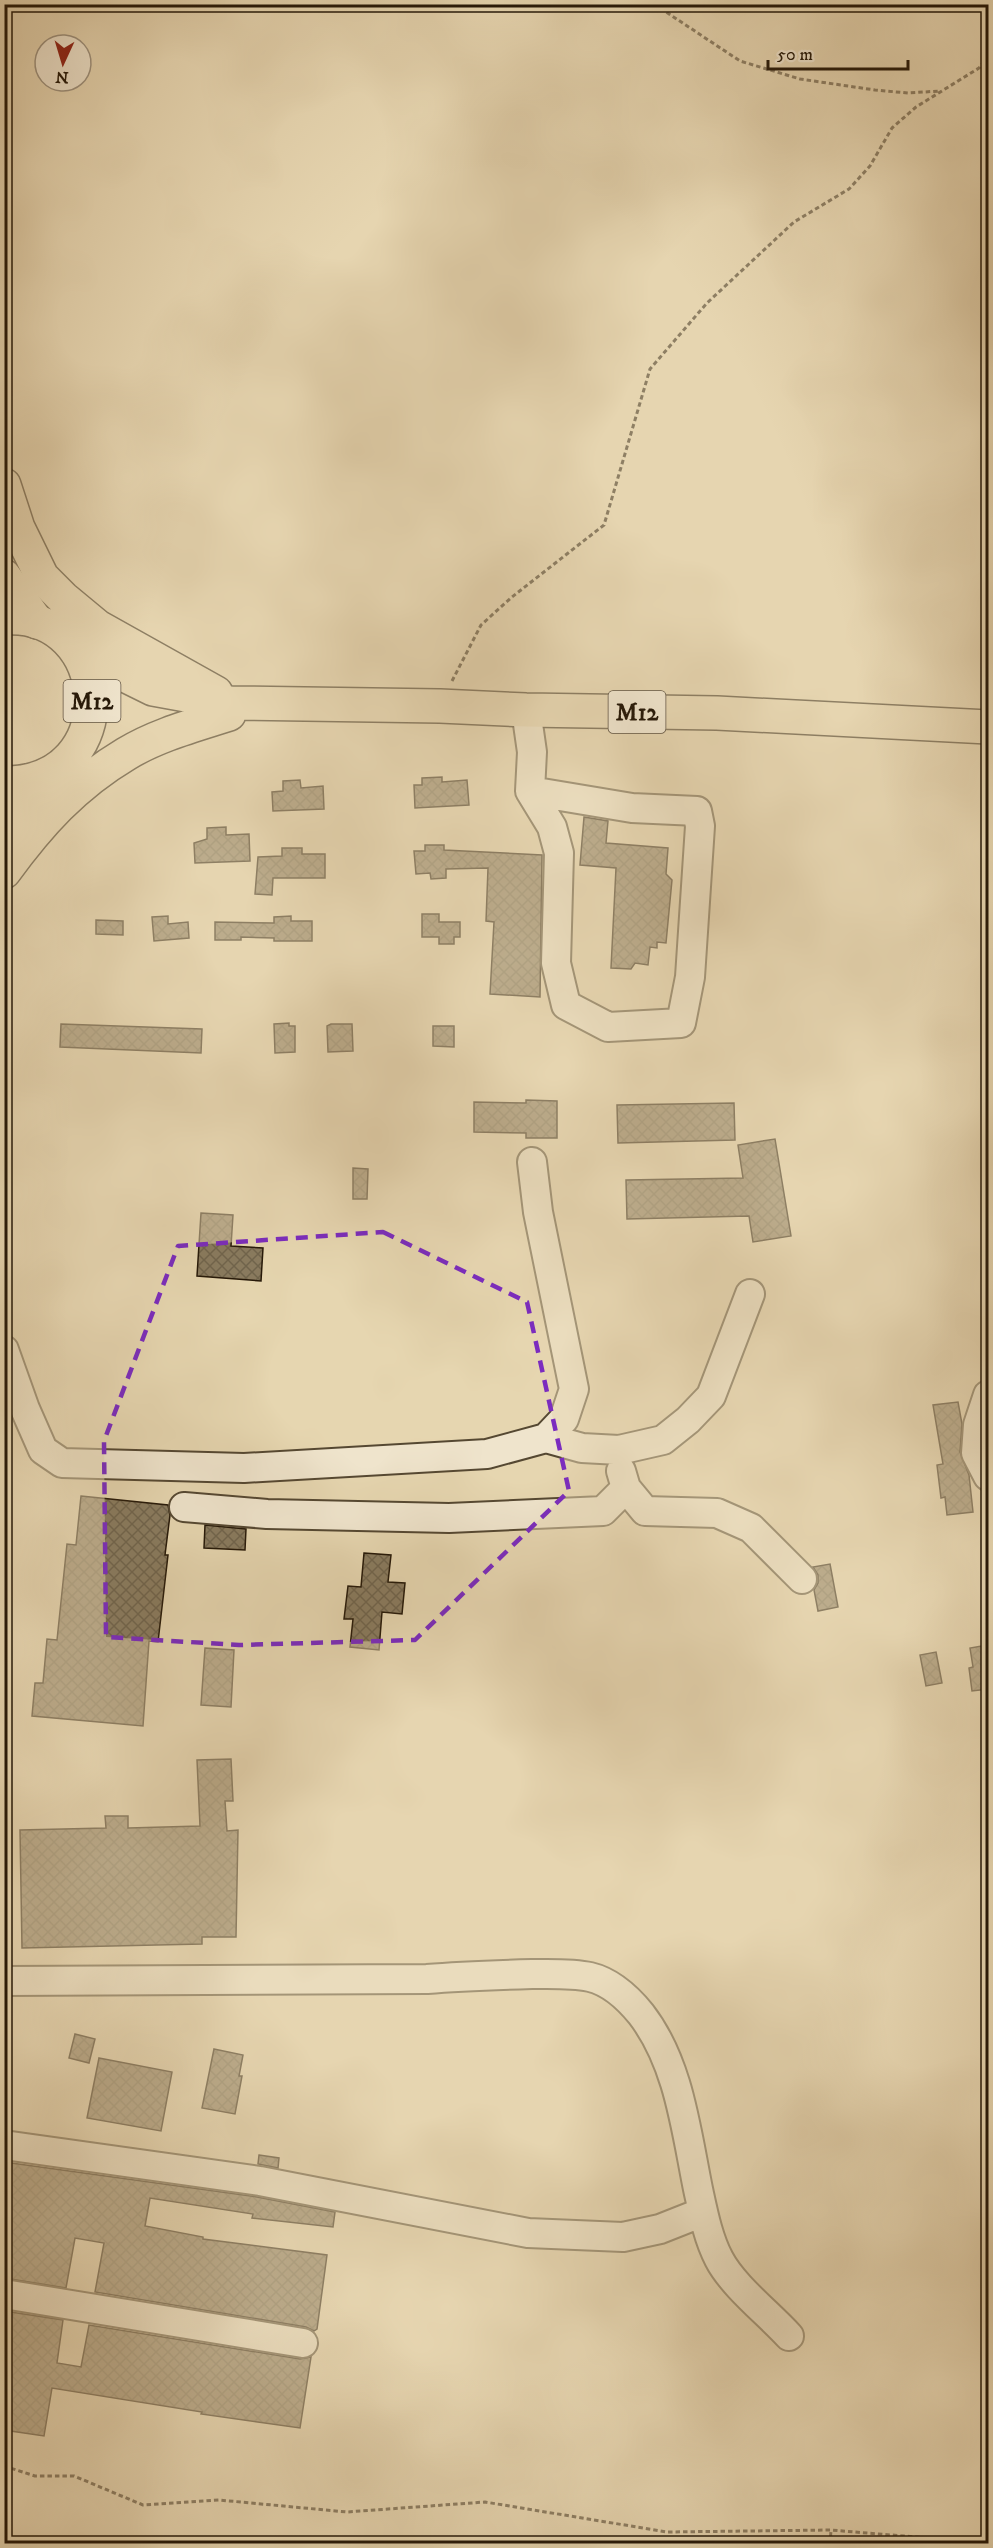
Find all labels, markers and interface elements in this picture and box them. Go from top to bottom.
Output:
north arrow [33,33,93,93]
scale bar [768,33,908,71]
text: 50 m [777,44,813,66]
text: N [55,67,69,87]
road number: M12 [64,680,121,722]
road number: M12 [608,691,666,733]

